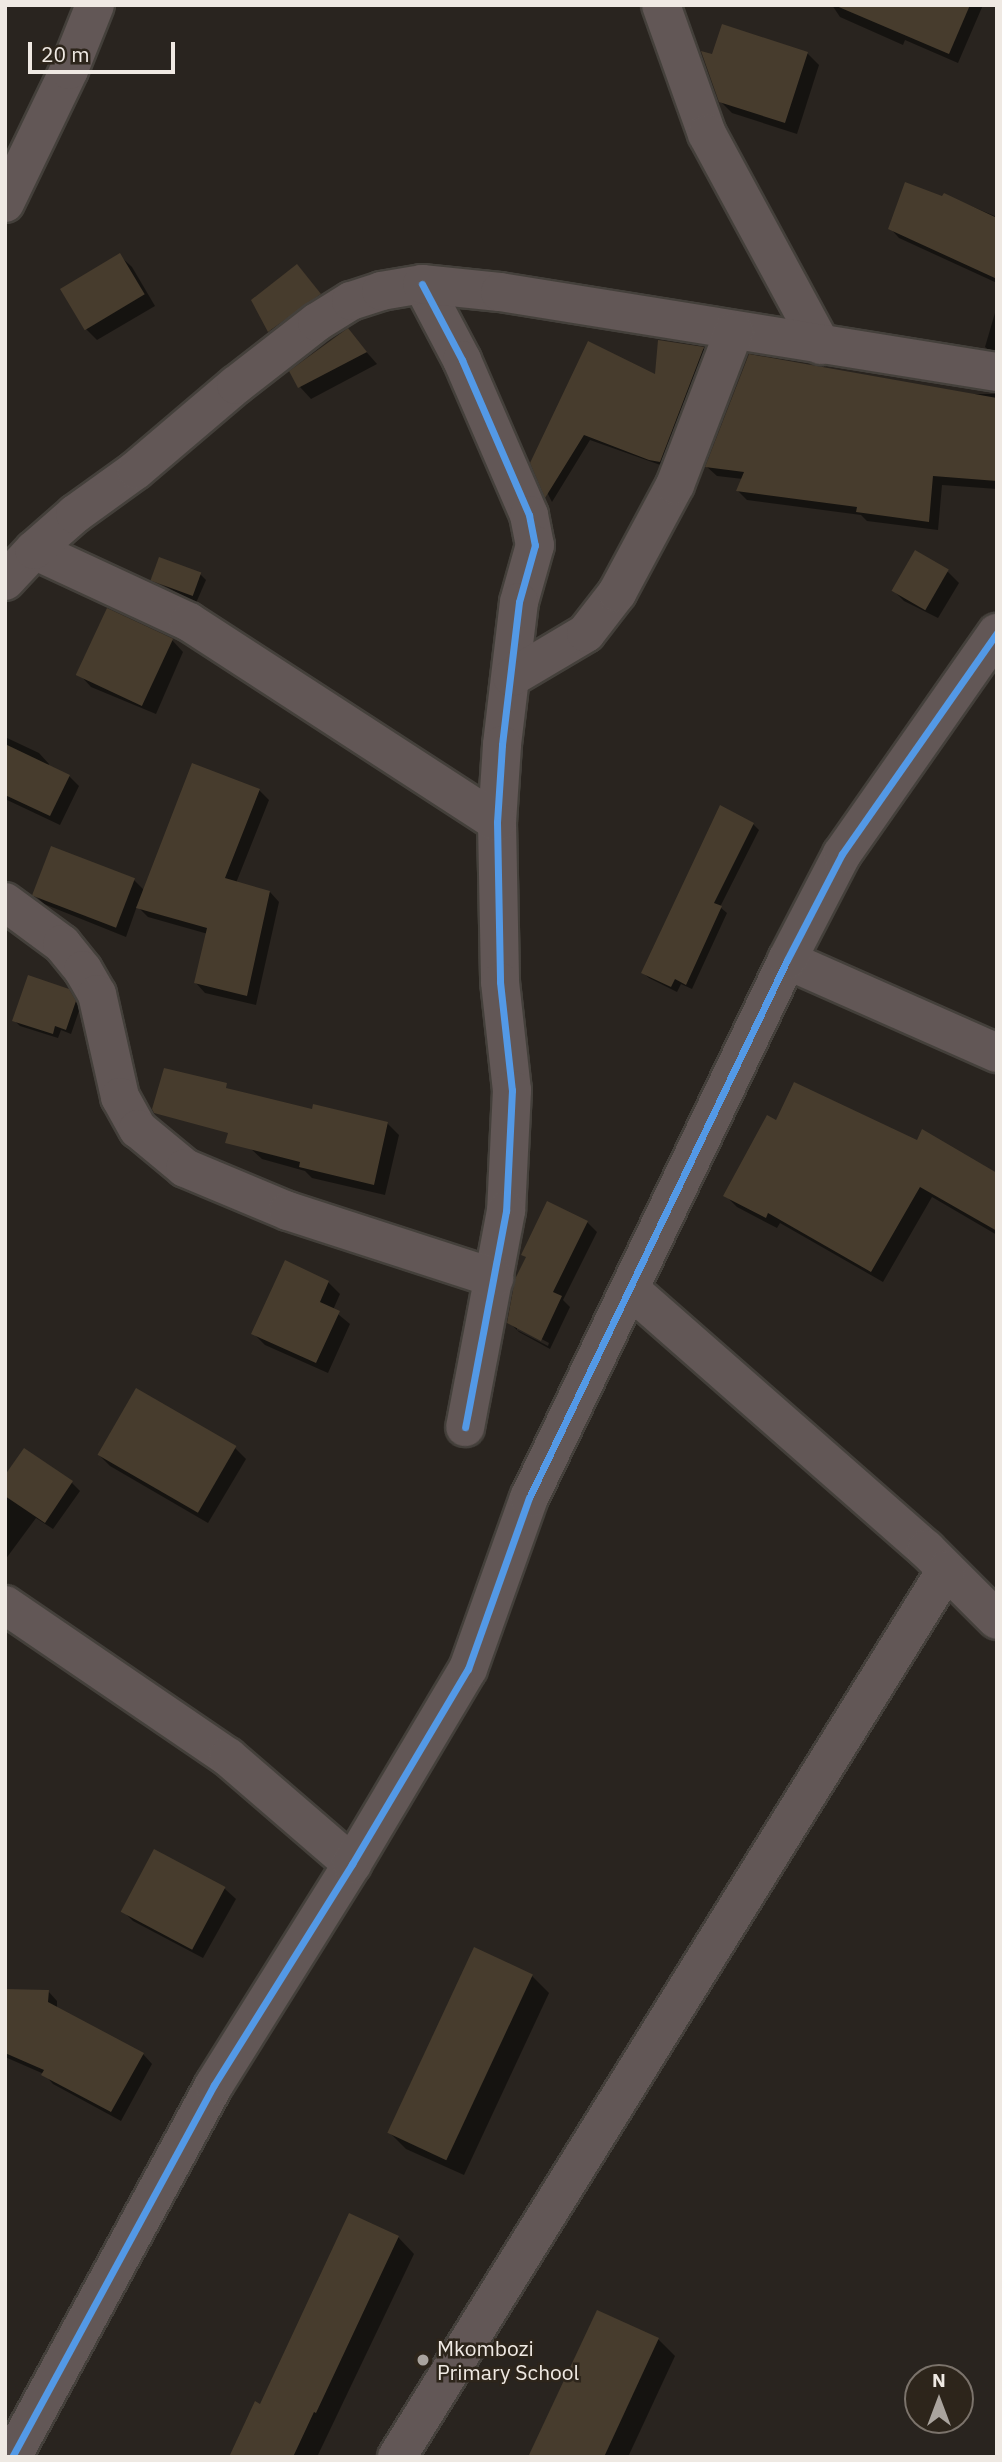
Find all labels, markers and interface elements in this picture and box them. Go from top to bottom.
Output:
scale bar [32,28,178,72]
text: 20 m [41,40,90,68]
place label: Mkombozi Primary School [437,2335,579,2385]
marker: Mkombozi Primary School [415,2352,431,2368]
north arrow [904,2364,974,2434]
text: N [932,2368,946,2392]

